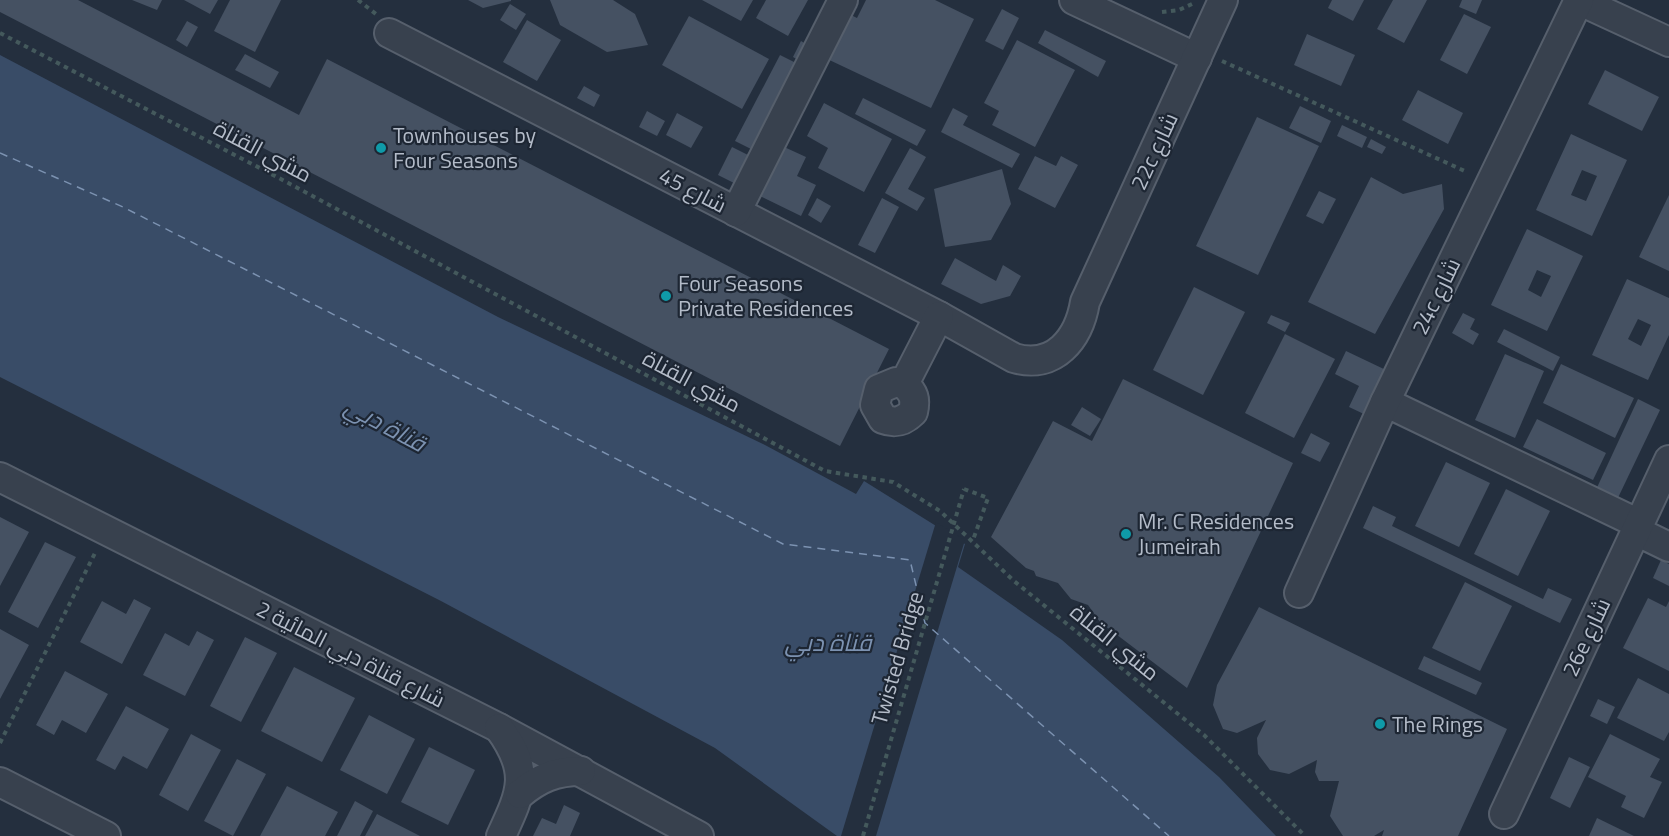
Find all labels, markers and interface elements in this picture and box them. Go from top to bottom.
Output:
street label: 22c شارع [1121,107,1187,195]
street label: مشي القناة [208,111,318,191]
place label: Townhouses by Four Seasons [393,118,537,177]
marker: Townhouses by Four Seasons [374,141,388,155]
street label: شارع 45 [653,158,733,222]
street label: 24c شارع [1403,252,1469,340]
place label: Four Seasons Private Residences [678,266,853,325]
marker: Four Seasons Private Residences [659,289,673,303]
street label: مشي القناة [637,341,747,421]
water label: قناة دبي [338,388,434,463]
place label: Mr. C Residences Jumeirah [1138,504,1294,563]
marker: Mr. C Residences Jumeirah [1119,527,1133,541]
street label: Twisted Bridge [862,587,932,729]
street label: شارع قناة دبي المائية 2 [251,592,451,716]
street label: 26e شارع [1553,592,1619,682]
street label: مشي القناة [1063,595,1167,689]
water label: قناة دبي [784,624,873,662]
place label: The Rings [1392,707,1483,741]
marker: The Rings [1373,717,1387,731]

